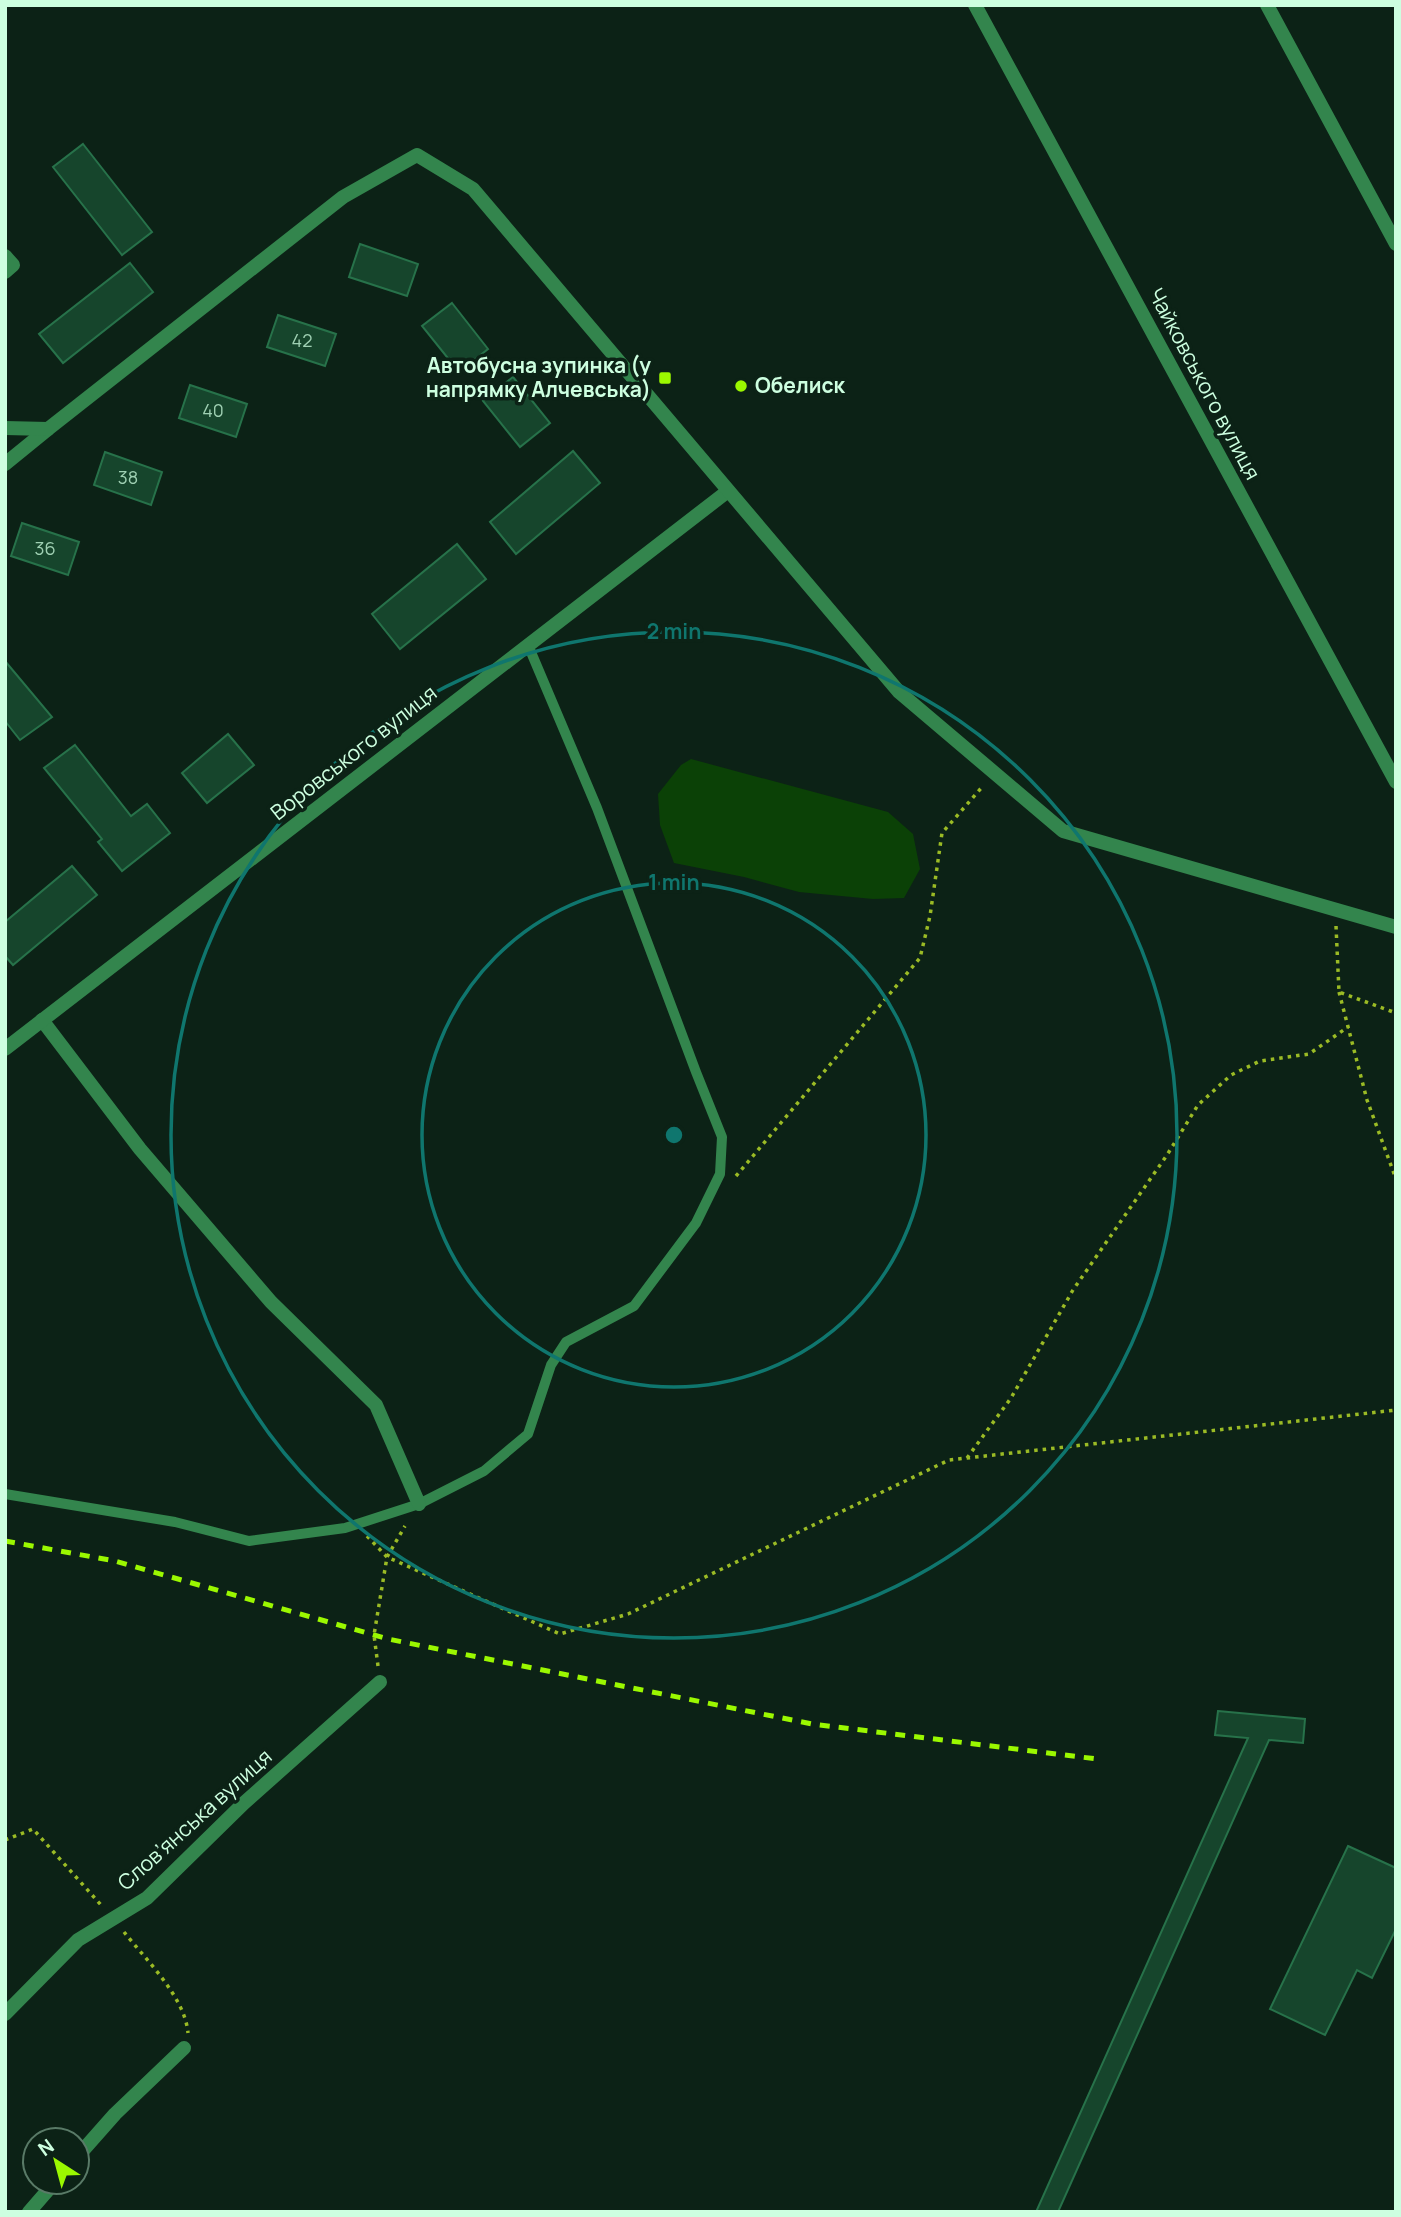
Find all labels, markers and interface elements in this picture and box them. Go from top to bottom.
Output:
street label: Чайковського вулиця [1142,283,1267,484]
house number: 42 [292,328,312,352]
place label: Автобусна зупинка (у напрямку Алчевська) [426,351,651,403]
marker: Автобусна зупинка (у напрямку Алчевська) [657,370,673,386]
place label: Обелиск [755,371,846,399]
marker: Обелиск [733,378,749,394]
house number: 40 [202,398,224,422]
house number: 38 [118,465,138,489]
house number: 36 [34,536,56,560]
text: 2 min [647,617,701,645]
street label: Воровського вулиця [265,679,442,826]
text: 1 min [648,868,700,896]
centre of rings [662,1123,686,1147]
street label: Слов’янська вулиця [111,1742,277,1896]
north arrow [21,2126,91,2196]
text: N [33,2133,59,2162]

